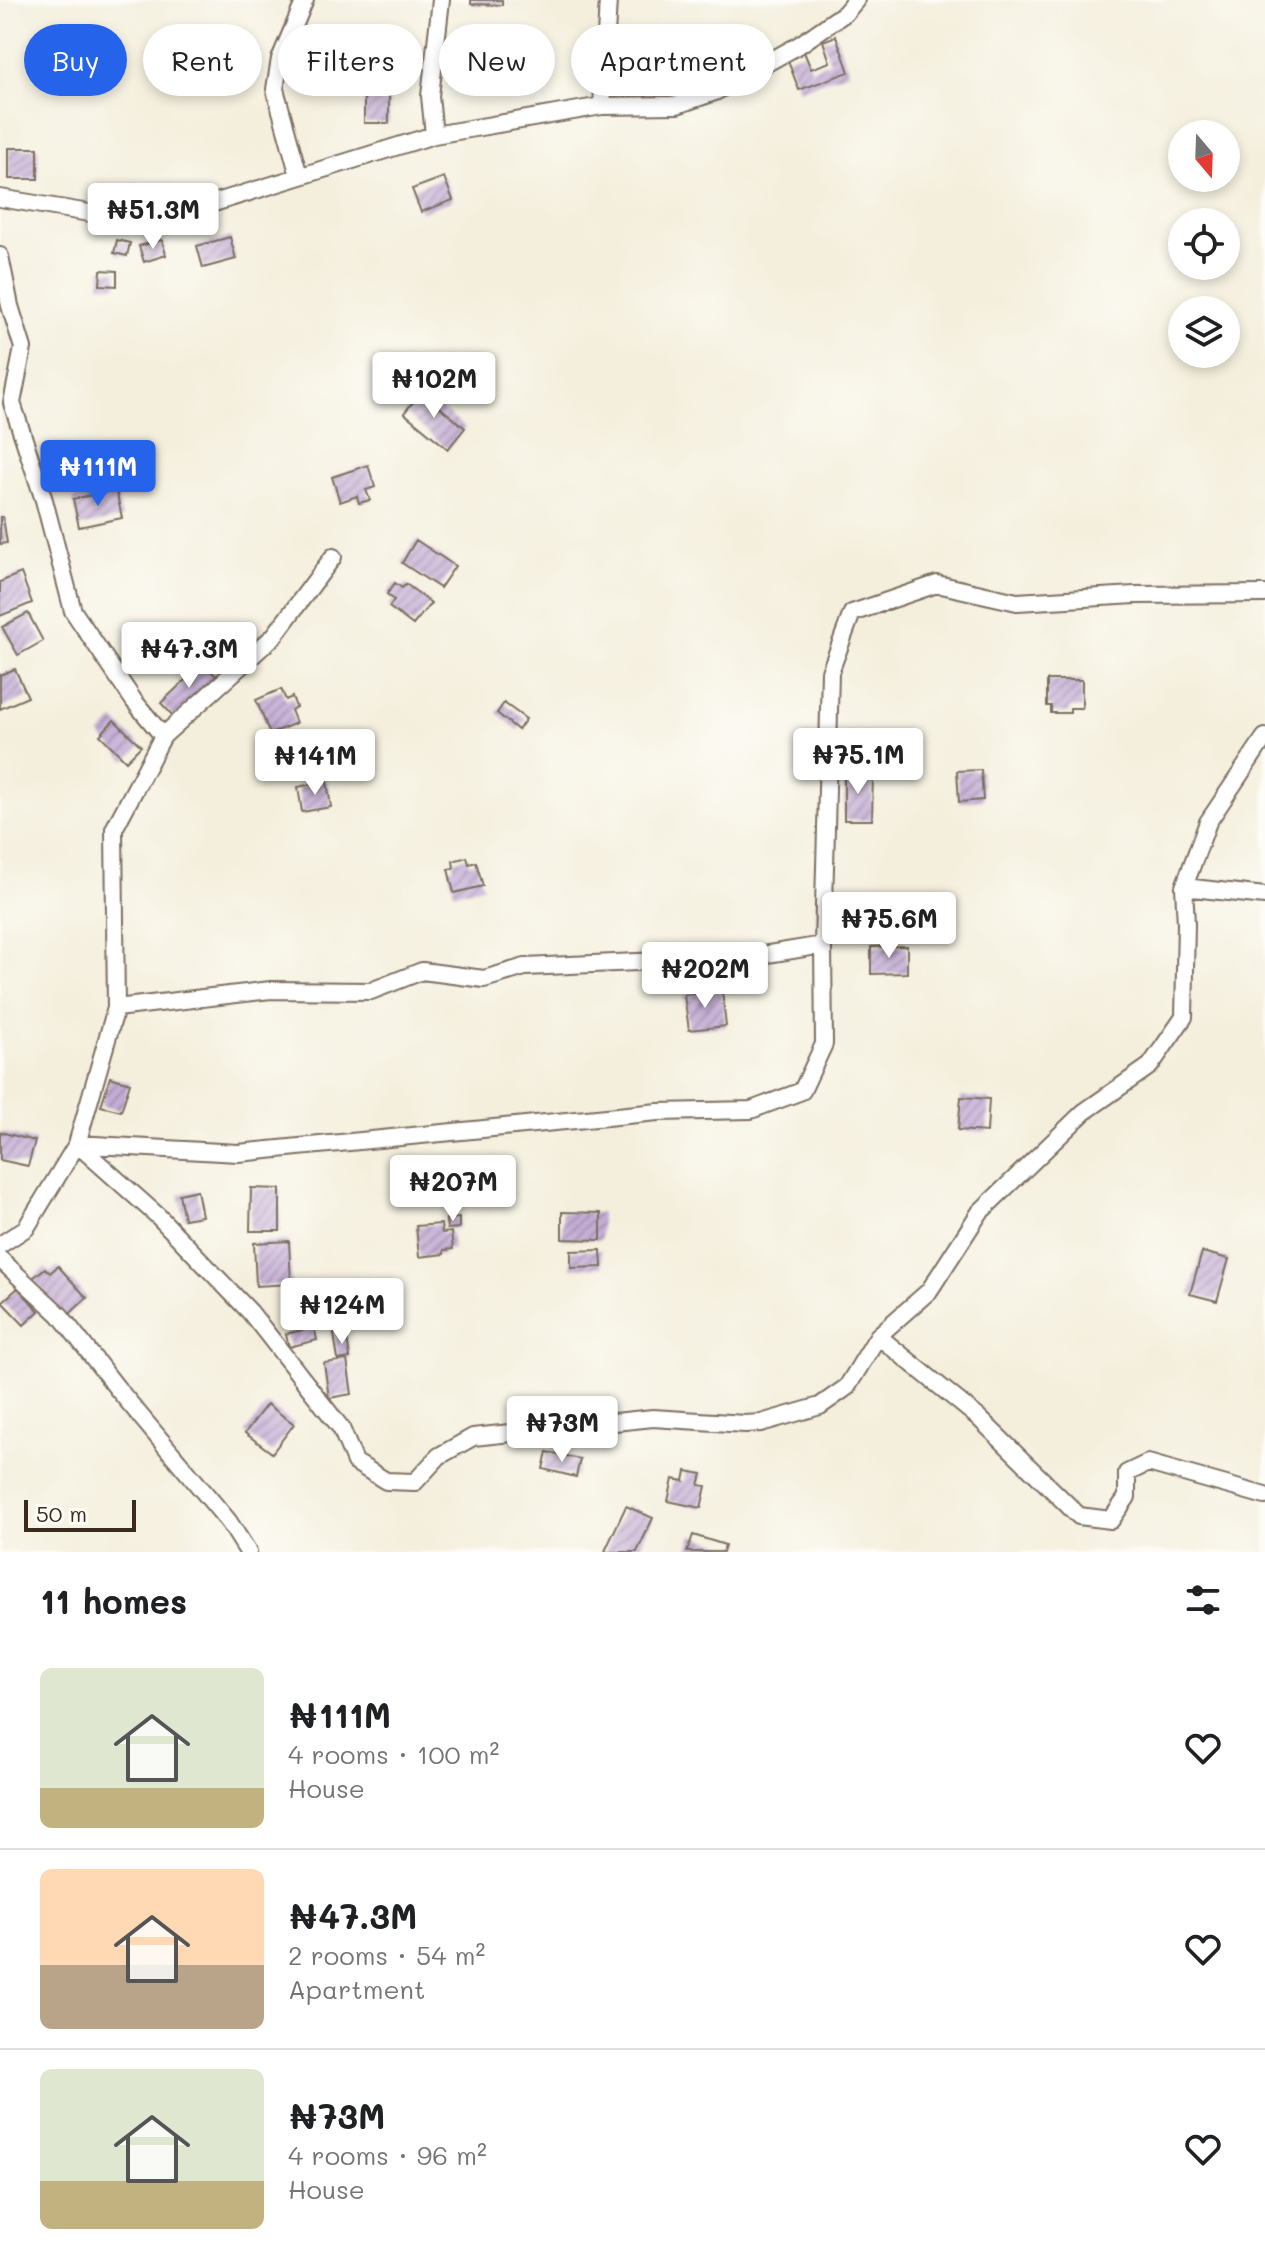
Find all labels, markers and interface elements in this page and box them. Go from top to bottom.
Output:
chip: Buy [24,24,127,96]
chip: Rent [143,24,262,96]
chip: Filters [278,24,423,96]
chip: New [439,24,555,96]
chip: Apartment [571,24,775,96]
north arrow [1168,120,1240,192]
map controls [1168,120,1240,368]
pin: ₦51.3M [88,183,218,251]
text: ₦51.3M [106,192,200,226]
button: locate [1168,208,1240,280]
button: layers [1168,296,1240,368]
pin: ₦102M [378,352,490,420]
text: ₦102M [390,361,478,395]
pin: ₦111M [42,440,154,508]
text: ₦111M [59,449,138,483]
pin: ₦47.3M [124,622,254,690]
text: ₦47.3M [139,631,239,665]
pin: ₦75.1M [793,728,923,796]
pin: ₦141M [259,729,371,797]
text: ₦75.1M [811,737,905,771]
text: ₦141M [273,738,357,772]
pin: ₦75.6M [824,892,954,960]
text: ₦75.6M [840,901,938,935]
pin: ₦202M [649,942,761,1010]
text: ₦202M [660,951,750,985]
pin: ₦207M [397,1155,509,1223]
text: ₦207M [408,1164,498,1198]
pin: ₦124M [286,1278,398,1346]
text: ₦124M [299,1287,385,1321]
pin: ₦73M [515,1396,609,1464]
text: ₦73M [525,1405,599,1439]
scale bar [24,1496,136,1532]
text: 50 m [36,1499,87,1528]
text: 11 homes [40,1578,187,1623]
icon: filters [1181,1578,1225,1622]
text: ₦111M [288,1692,391,1737]
icon: home [104,1700,200,1796]
icon: heart [1181,1726,1225,1770]
text: 4 rooms · 100 m² [288,1737,499,1771]
text: House [288,1771,365,1805]
text: ₦47.3M [288,1893,417,1938]
icon: home [104,1901,200,1997]
icon: heart [1181,1927,1225,1971]
text: 2 rooms · 54 m² [288,1938,485,1972]
text: Apartment [288,1972,425,2006]
text: ₦73M [288,2093,385,2138]
icon: home [104,2101,200,2197]
icon: heart [1181,2127,1225,2171]
text: 4 rooms · 96 m² [288,2138,487,2172]
text: House [288,2172,365,2206]

